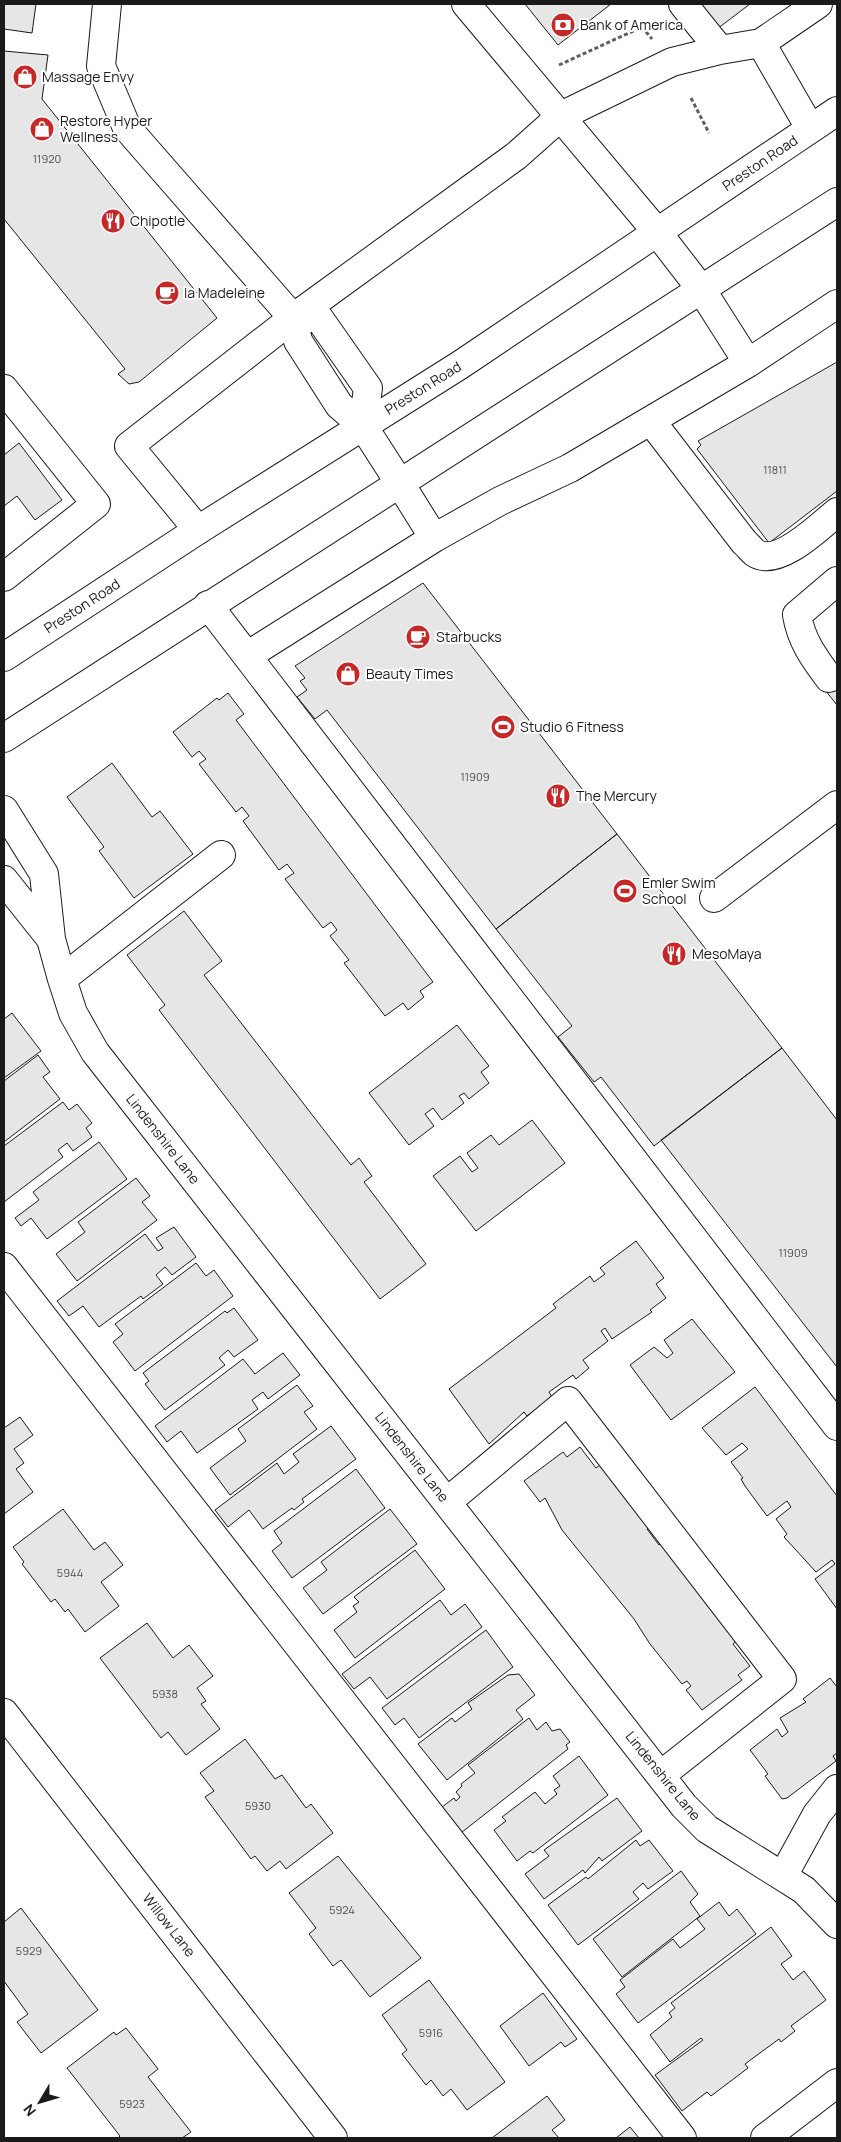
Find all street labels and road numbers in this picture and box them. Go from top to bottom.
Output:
street label: Preston Road [718,130,801,195]
street label: Preston Road [381,357,465,419]
street label: Preston Road [40,574,123,637]
street label: Lindenshire Lane [122,1090,205,1188]
street label: Lindenshire Lane [371,1408,454,1506]
street label: Lindenshire Lane [622,1727,705,1824]
street label: Willow Lane [139,1889,200,1960]

